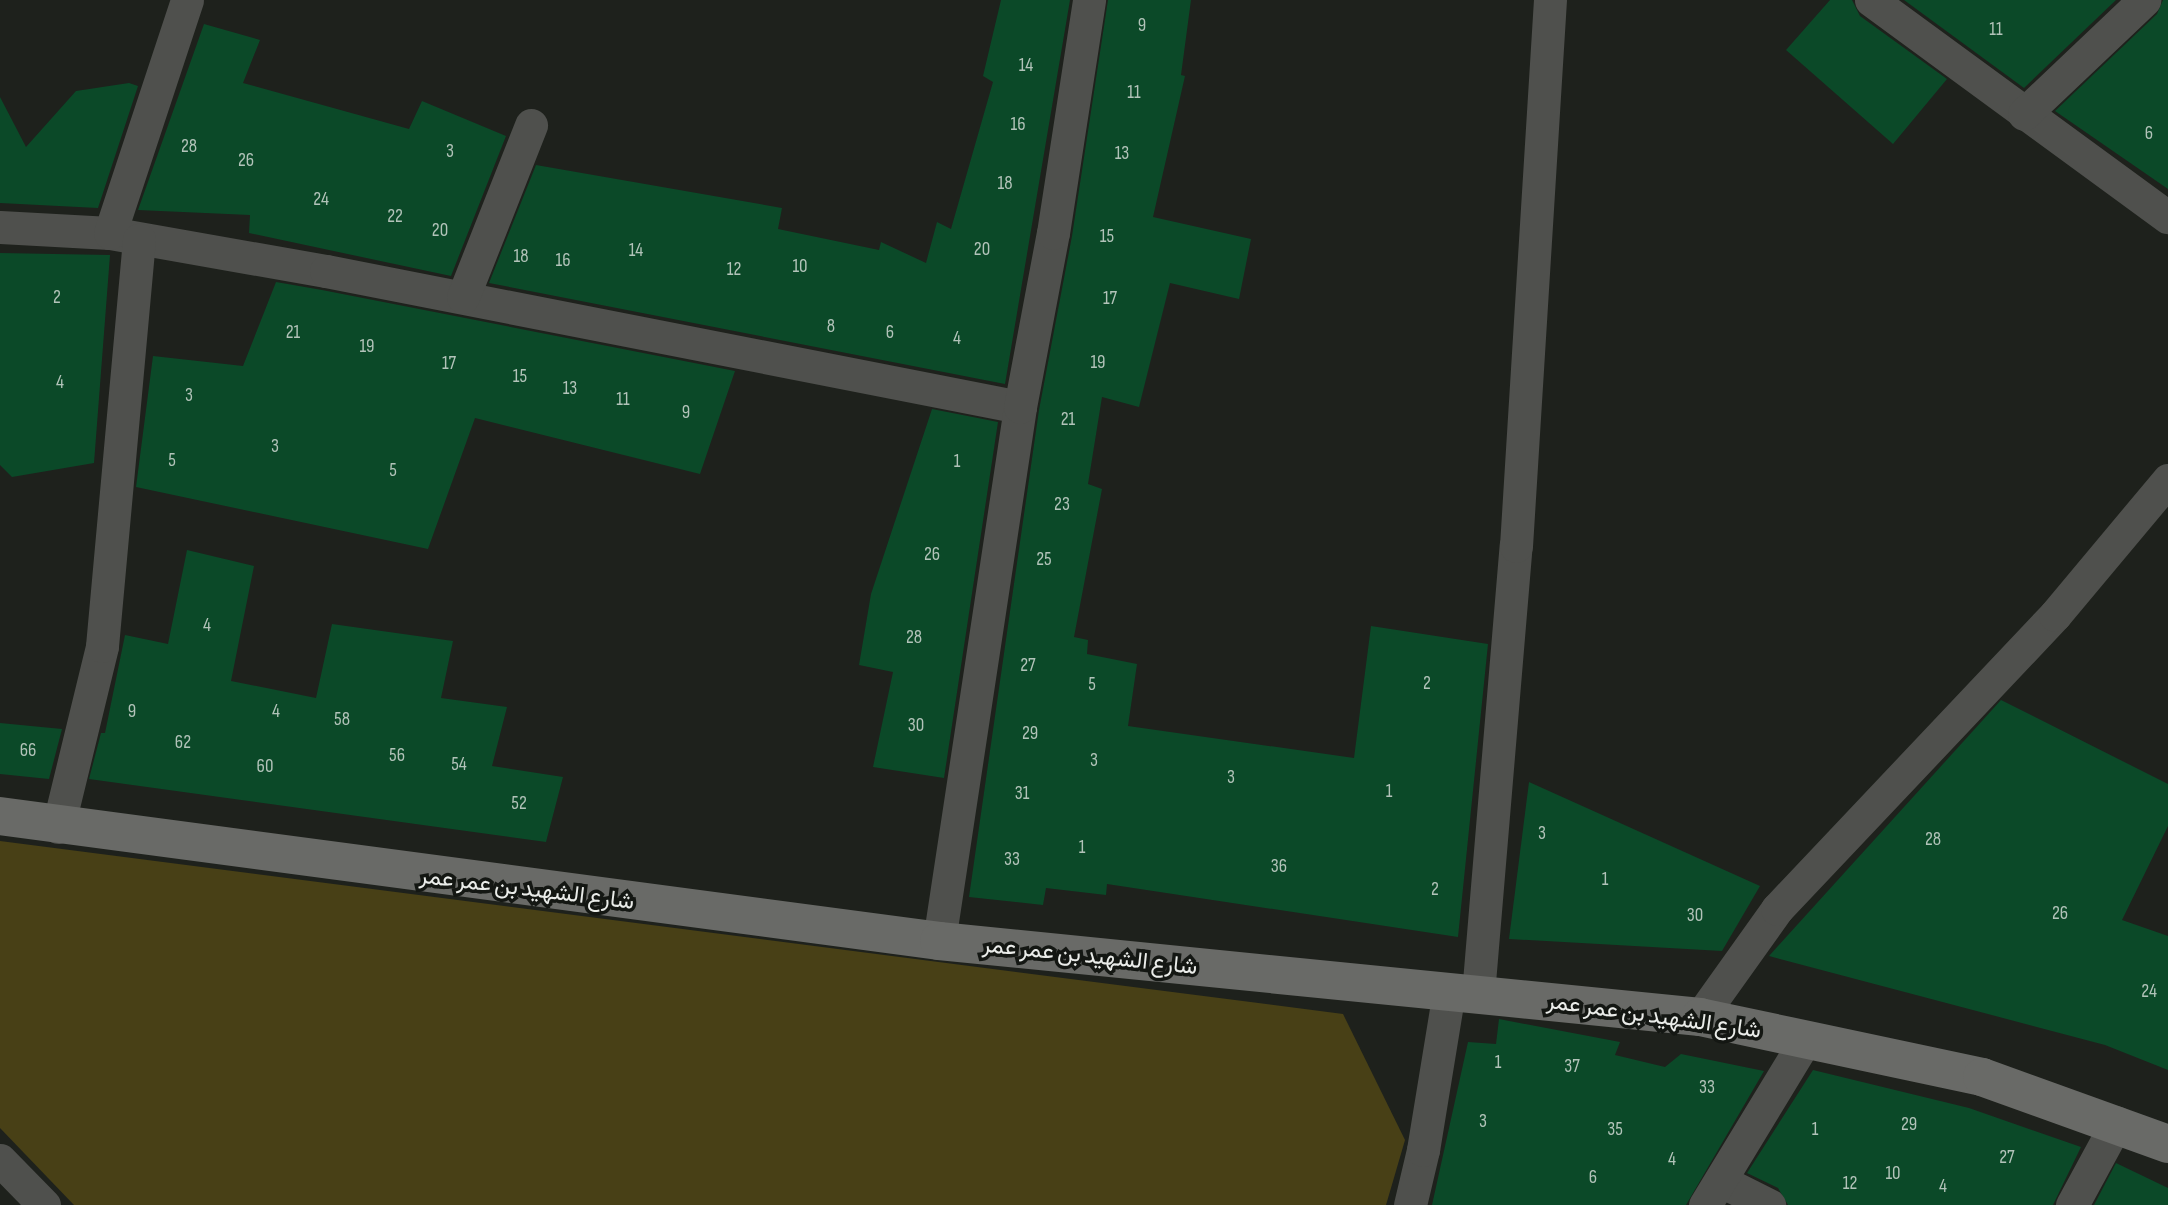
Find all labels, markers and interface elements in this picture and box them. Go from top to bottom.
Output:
house number: 9 [1138,15,1146,37]
house number: 11 [1989,19,2003,41]
house number: 14 [1019,55,1033,77]
house number: 11 [1127,82,1141,104]
house number: 16 [1011,114,1025,136]
house number: 6 [2145,123,2153,145]
house number: 28 [181,136,197,158]
house number: 3 [446,141,454,163]
house number: 13 [1115,143,1129,165]
house number: 26 [238,150,254,172]
house number: 18 [998,173,1012,195]
house number: 24 [313,189,329,211]
house number: 22 [387,206,403,228]
house number: 20 [432,220,448,242]
house number: 15 [1100,226,1114,248]
house number: 20 [974,239,990,261]
house number: 14 [629,240,643,262]
house number: 18 [514,246,528,268]
house number: 16 [556,250,570,272]
house number: 10 [792,256,808,278]
house number: 12 [727,259,741,281]
house number: 2 [53,287,61,309]
house number: 17 [1103,288,1117,310]
house number: 8 [827,316,835,338]
house number: 21 [286,322,300,344]
house number: 6 [886,322,894,344]
house number: 4 [953,328,961,350]
house number: 19 [359,336,375,358]
house number: 19 [1090,352,1106,374]
house number: 17 [442,353,456,375]
house number: 15 [513,366,527,388]
house number: 4 [56,372,64,394]
house number: 13 [563,378,577,400]
house number: 3 [185,385,193,407]
house number: 11 [616,389,630,411]
house number: 9 [682,402,690,424]
house number: 21 [1061,409,1075,431]
house number: 3 [271,436,279,458]
house number: 5 [168,450,176,472]
house number: 1 [954,451,960,473]
house number: 5 [389,460,397,482]
house number: 23 [1054,494,1070,516]
house number: 26 [924,544,940,566]
house number: 25 [1036,549,1052,571]
house number: 4 [203,615,211,637]
house number: 28 [906,627,922,649]
house number: 27 [1020,655,1036,677]
house number: 2 [1423,673,1431,695]
house number: 5 [1088,674,1096,696]
house number: 9 [128,701,136,723]
house number: 4 [272,701,280,723]
house number: 58 [334,709,350,731]
house number: 30 [908,715,924,737]
house number: 29 [1022,723,1038,745]
house number: 62 [175,732,191,754]
house number: 66 [20,740,36,762]
house number: 56 [389,745,405,767]
house number: 3 [1090,750,1098,772]
house number: 54 [451,754,467,776]
house number: 60 [257,756,273,778]
house number: 3 [1227,767,1235,789]
house number: 1 [1386,781,1392,803]
house number: 31 [1015,783,1029,805]
house number: 52 [511,793,527,815]
house number: 3 [1538,823,1546,845]
house number: 28 [1925,829,1941,851]
house number: 1 [1079,837,1085,859]
house number: 33 [1004,849,1020,871]
house number: 36 [1271,856,1287,878]
street label: شارع الشهيد بن عمر عمر [418,862,636,916]
house number: 1 [1602,869,1608,891]
house number: 2 [1431,879,1439,901]
house number: 26 [2052,903,2068,925]
house number: 30 [1687,905,1703,927]
street label: شارع الشهيد بن عمر عمر [981,931,1199,981]
house number: 24 [2141,981,2157,1003]
street label: شارع الشهيد بن عمر عمر [1545,987,1763,1045]
house number: 1 [1495,1052,1501,1074]
house number: 37 [1564,1056,1580,1078]
house number: 33 [1699,1077,1715,1099]
house number: 3 [1479,1111,1487,1133]
house number: 29 [1901,1114,1917,1136]
house number: 35 [1607,1119,1623,1141]
house number: 1 [1812,1119,1818,1141]
house number: 27 [1999,1147,2015,1169]
house number: 4 [1668,1149,1676,1171]
house number: 10 [1885,1163,1901,1185]
house number: 6 [1589,1167,1597,1189]
house number: 12 [1843,1173,1857,1195]
house number: 4 [1939,1176,1947,1198]

